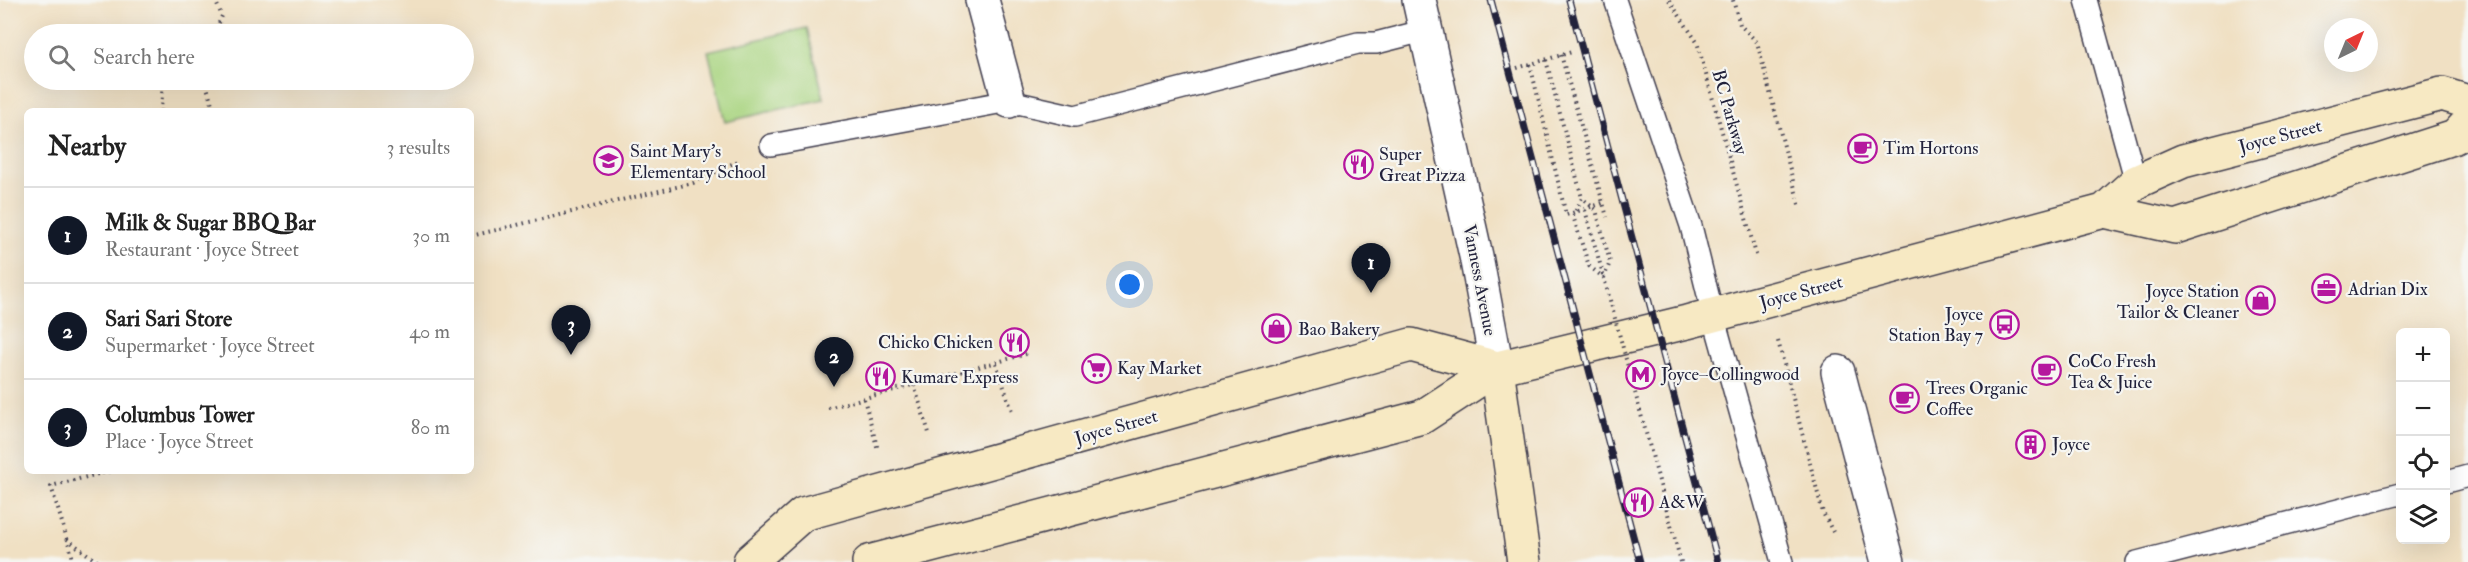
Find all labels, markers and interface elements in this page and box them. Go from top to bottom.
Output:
north arrow [2324,18,2378,72]
search box [24,24,474,90]
icon: search [45,41,78,74]
text: Search here [93,43,195,71]
street label: BC Parkway [1706,67,1753,158]
street label: Joyce Street [2235,114,2324,159]
text: Nearby [48,131,126,163]
cafe icon: Tim Hortons [1846,132,1878,164]
text: 3 results [387,135,450,160]
place label: Tim Hortons [1883,137,1978,160]
place label: Saint Mary's Elementary School [630,140,766,184]
place label: Super Great Pizza [1379,143,1466,187]
school or university icon: Saint Mary's Elementary School [593,145,625,177]
restaurant icon: Super Great Pizza [1342,148,1374,180]
text: Milk & Sugar BBQ Bar [105,209,316,237]
street label: Vanness Avenue [1457,222,1502,338]
text: 1 [64,223,71,248]
text: 30 m [412,223,450,248]
text: Restaurant · Joyce Street [105,237,299,262]
pin: 1 [1352,244,1390,293]
your location [1115,270,1144,299]
street label: Joyce Street [1756,270,1845,315]
office icon: Adrian Dix [2311,273,2343,305]
place label: Adrian Dix [2347,278,2428,301]
place label: Joyce Station Tailor & Cleaner [2117,280,2239,324]
shop icon: Joyce Station Tailor & Cleaner [2244,285,2276,317]
place label: Joyce Station Bay 7 [1889,303,1983,347]
text: Sari Sari Store [105,305,232,333]
pin: 3 [552,306,590,355]
bus stop icon: Joyce Station Bay 7 [1988,308,2020,340]
shop icon: Bao Bakery [1261,313,1293,345]
place label: Bao Bakery [1298,318,1380,341]
text: 2 [62,319,73,344]
text: 40 m [409,319,450,344]
restaurant icon: Chicko Chicken [998,326,1030,358]
map controls [2396,328,2450,544]
button: + [2396,328,2450,382]
place label: Chicko Chicken [878,331,993,354]
text: Supermarket · Joyce Street [105,333,315,358]
pin: 2 [814,338,854,387]
place label: CoCo Fresh Tea & Juice [2068,350,2157,394]
supermarket icon: Kay Market [1080,352,1112,384]
cafe icon: CoCo Fresh Tea & Juice [2031,355,2063,387]
place label: Kay Market [1117,357,1202,380]
metro station icon: Joyce–Collingwood [1624,358,1656,390]
restaurant icon: Kumare Express [864,361,896,393]
place label: Joyce–Collingwood [1660,363,1799,386]
place label: Kumare Express [901,366,1018,389]
place label: Trees Organic Coffee [1926,377,2028,421]
cafe icon: Trees Organic Coffee [1889,382,1921,414]
button: − [2396,382,2450,436]
text: Columbus Tower [105,401,255,429]
street label: Joyce Street [1071,405,1160,451]
text: 3 [64,415,71,440]
text: 80 m [411,415,450,440]
building icon: Joyce [2015,428,2047,460]
text: Place · Joyce Street [105,429,254,454]
place label: Joyce [2051,433,2091,456]
button: locate [2396,436,2450,490]
restaurant icon: A&W [1622,486,1654,518]
button: layers [2396,490,2450,544]
place label: A&W [1658,491,1704,514]

